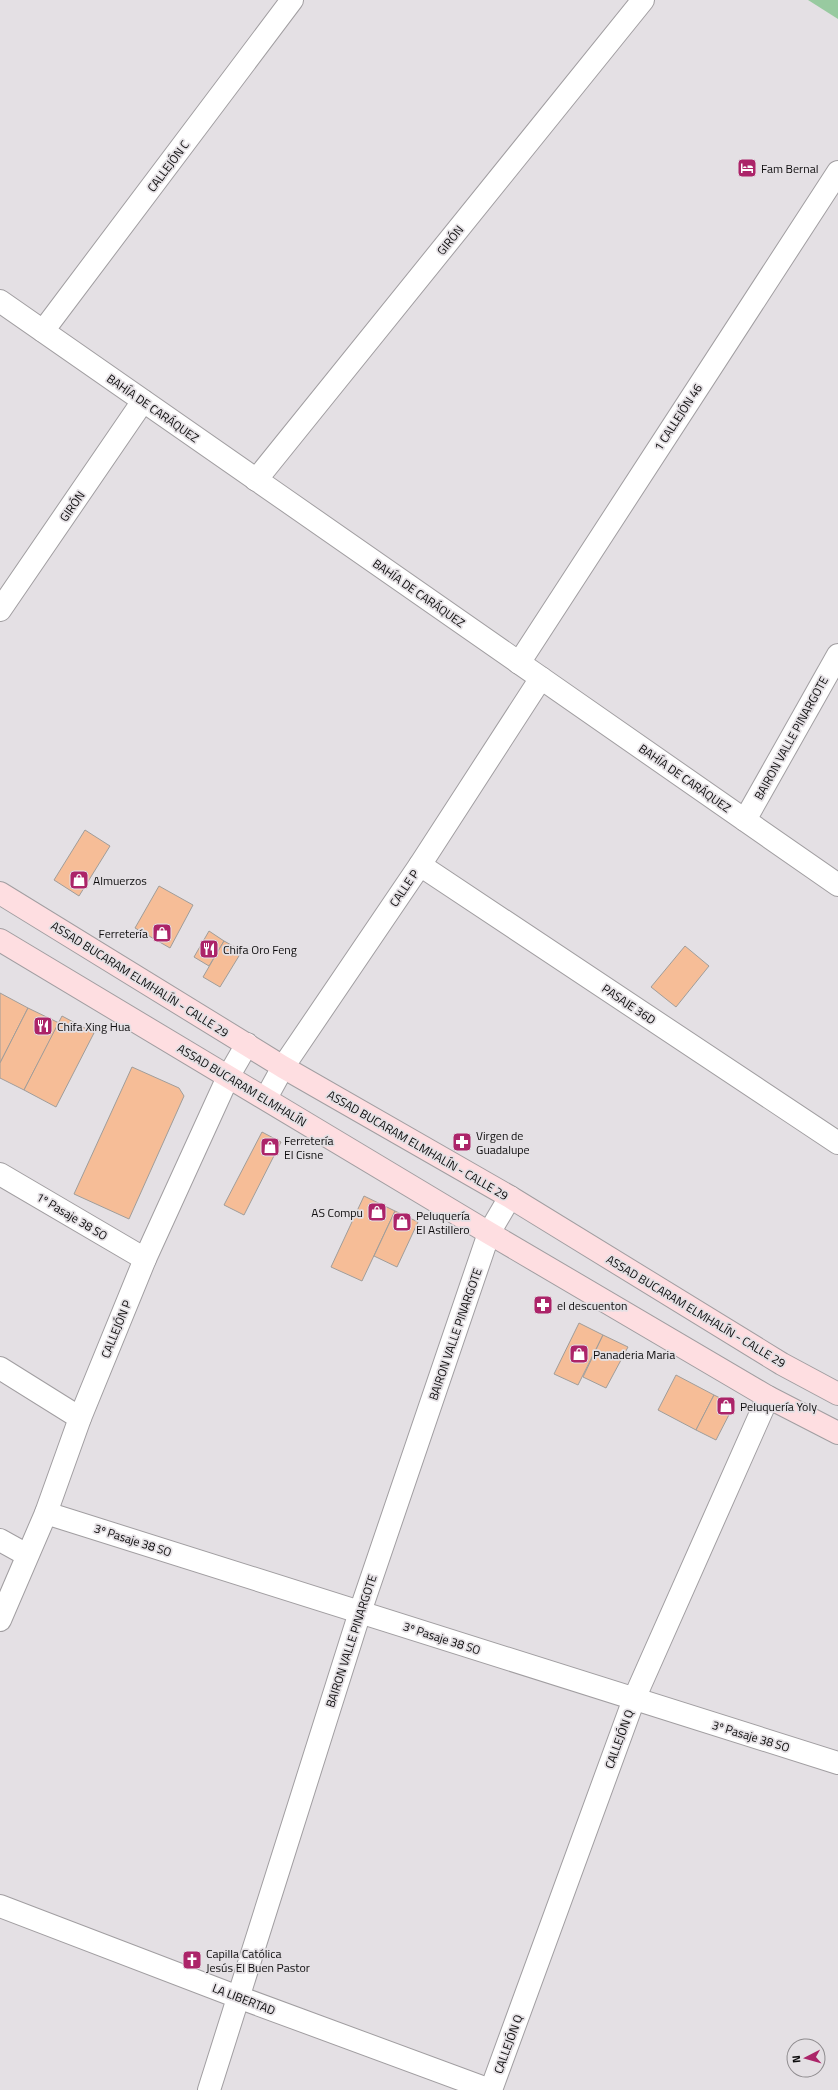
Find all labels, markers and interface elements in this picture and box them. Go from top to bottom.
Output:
street label: CALLEJÓN C [142,136,194,196]
hotel icon: Fam Bernal [736,157,758,179]
place label: Fam Bernal [761,159,818,178]
street label: GIRÓN [432,221,468,259]
street label: BAHÍA DE CARÁQUEZ [103,369,203,447]
street label: 1 CALLEJÓN 46 [649,379,707,454]
street label: GIRÓN [55,487,89,525]
street label: BAHÍA DE CARÁQUEZ [369,554,469,632]
street label: BAIRON VALLE PINARGOTE [749,672,833,803]
street label: BAHÍA DE CARÁQUEZ [635,739,735,817]
street label: CALLE P [384,865,424,911]
shop icon: Almuerzos [68,869,90,891]
place label: Almuerzos [93,871,147,890]
street label: ASSAD BUCARAM ELMHALÍN - CALLE 29 [47,916,233,1042]
shop icon: Ferretería [151,922,173,944]
place label: Ferretería [99,924,148,943]
restaurant icon: Chifa Oro Feng [198,938,220,960]
place label: Chifa Oro Feng [223,940,297,959]
street label: PASAJE 36D [598,979,660,1029]
restaurant icon: Chifa Xing Hua [32,1015,54,1037]
place label: Chifa Xing Hua [57,1017,130,1036]
street label: ASSAD BUCARAM ELMHALÍN [174,1039,310,1131]
street label: ASSAD BUCARAM ELMHALÍN - CALLE 29 [324,1085,512,1205]
place label: Virgen de Guadalupe [476,1126,530,1159]
place label: Ferretería El Cisne [284,1131,333,1164]
pharmacy icon: Virgen de Guadalupe [451,1131,473,1153]
shop icon: Ferretería El Cisne [259,1136,281,1158]
street label: 1º Pasaje 38 SO [33,1187,111,1245]
shop icon: AS Compu [366,1201,388,1223]
place label: AS Compu [311,1203,363,1222]
place label: Peluquería El Astillero [416,1206,470,1239]
shop icon: Peluquería El Astillero [391,1211,413,1233]
street label: ASSAD BUCARAM ELMHALÍN - CALLE 29 [603,1250,790,1372]
street label: BAIRON VALLE PINARGOTE [423,1265,487,1403]
pharmacy icon: el descuenton [532,1294,554,1316]
place label: el descuenton [557,1296,628,1315]
street label: CALLEJÓN P [96,1297,136,1361]
shop icon: Panaderia Maria [568,1343,590,1365]
place label: Panaderia Maria [593,1345,675,1364]
shop icon: Peluquería Yoly [715,1395,737,1417]
place label: Peluquería Yoly [740,1397,817,1416]
street label: 3º Pasaje 38 SO [92,1519,174,1561]
street label: BAIRON VALLE PINARGOTE [321,1572,382,1710]
street label: 3º Pasaje 38 SO [401,1617,483,1659]
street label: CALLEJÓN Q [599,1707,639,1771]
street label: 3º Pasaje 38 SO [710,1715,792,1757]
place label: Capilla Católica Jesús El Buen Pastor [206,1944,310,1977]
church icon: Capilla Católica Jesús El Buen Pastor [181,1949,203,1971]
street label: LA LIBERTAD [210,1978,279,2020]
street label: CALLEJÓN Q [488,2012,528,2076]
north arrow [786,2038,826,2078]
text: N [788,2054,804,2064]

